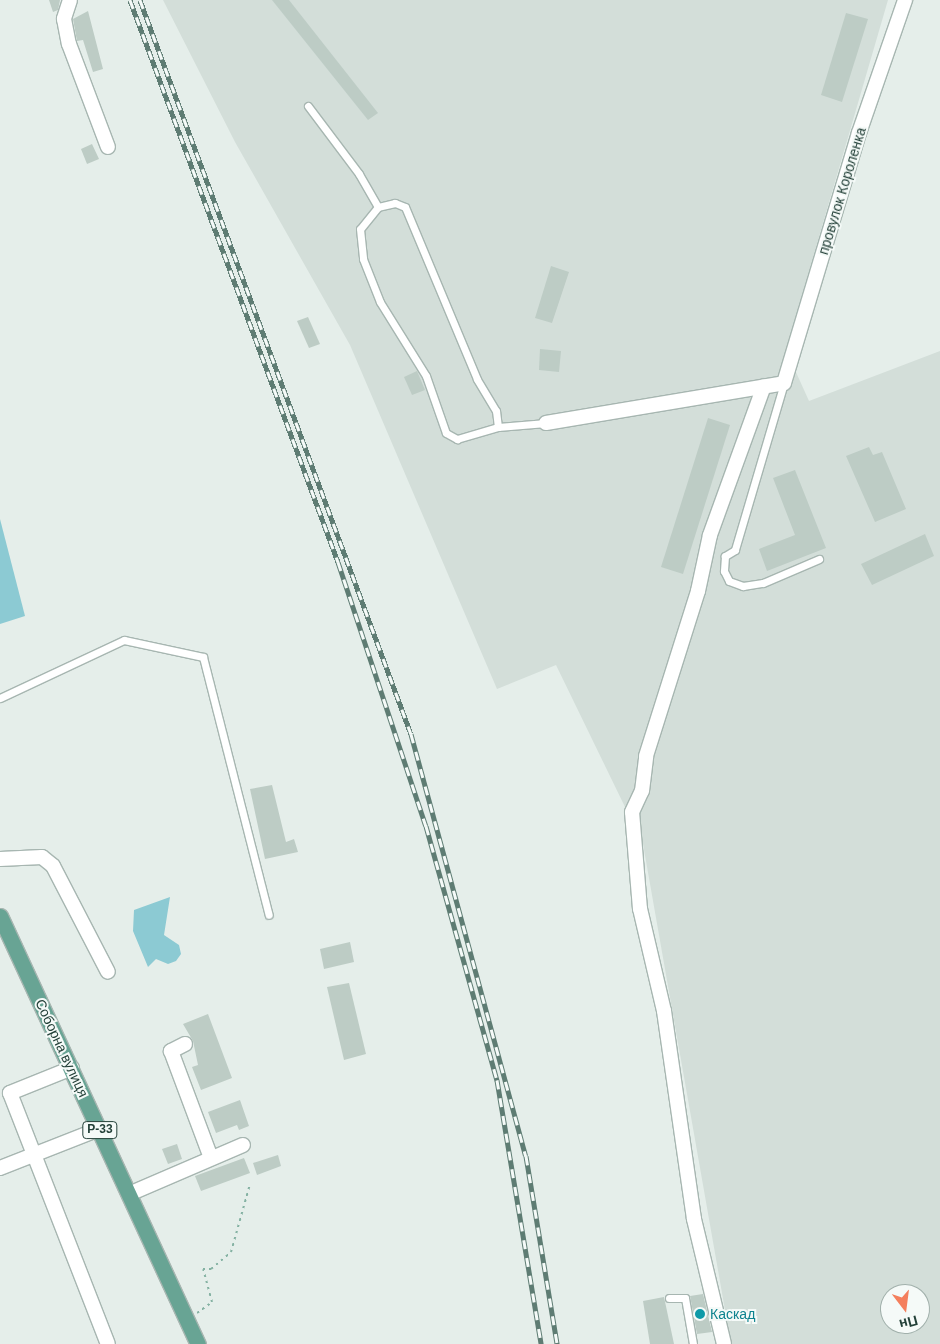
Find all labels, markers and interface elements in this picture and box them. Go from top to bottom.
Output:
street label: провулок Короленка [815,125,869,257]
street label: Соборна вулиця [32,996,92,1100]
road number: Р-33 [81,1120,119,1140]
north arrow [880,1284,930,1334]
place label: Каскад [710,1306,755,1322]
marker: Каскад [694,1308,706,1320]
text: Пн [898,1312,920,1333]

